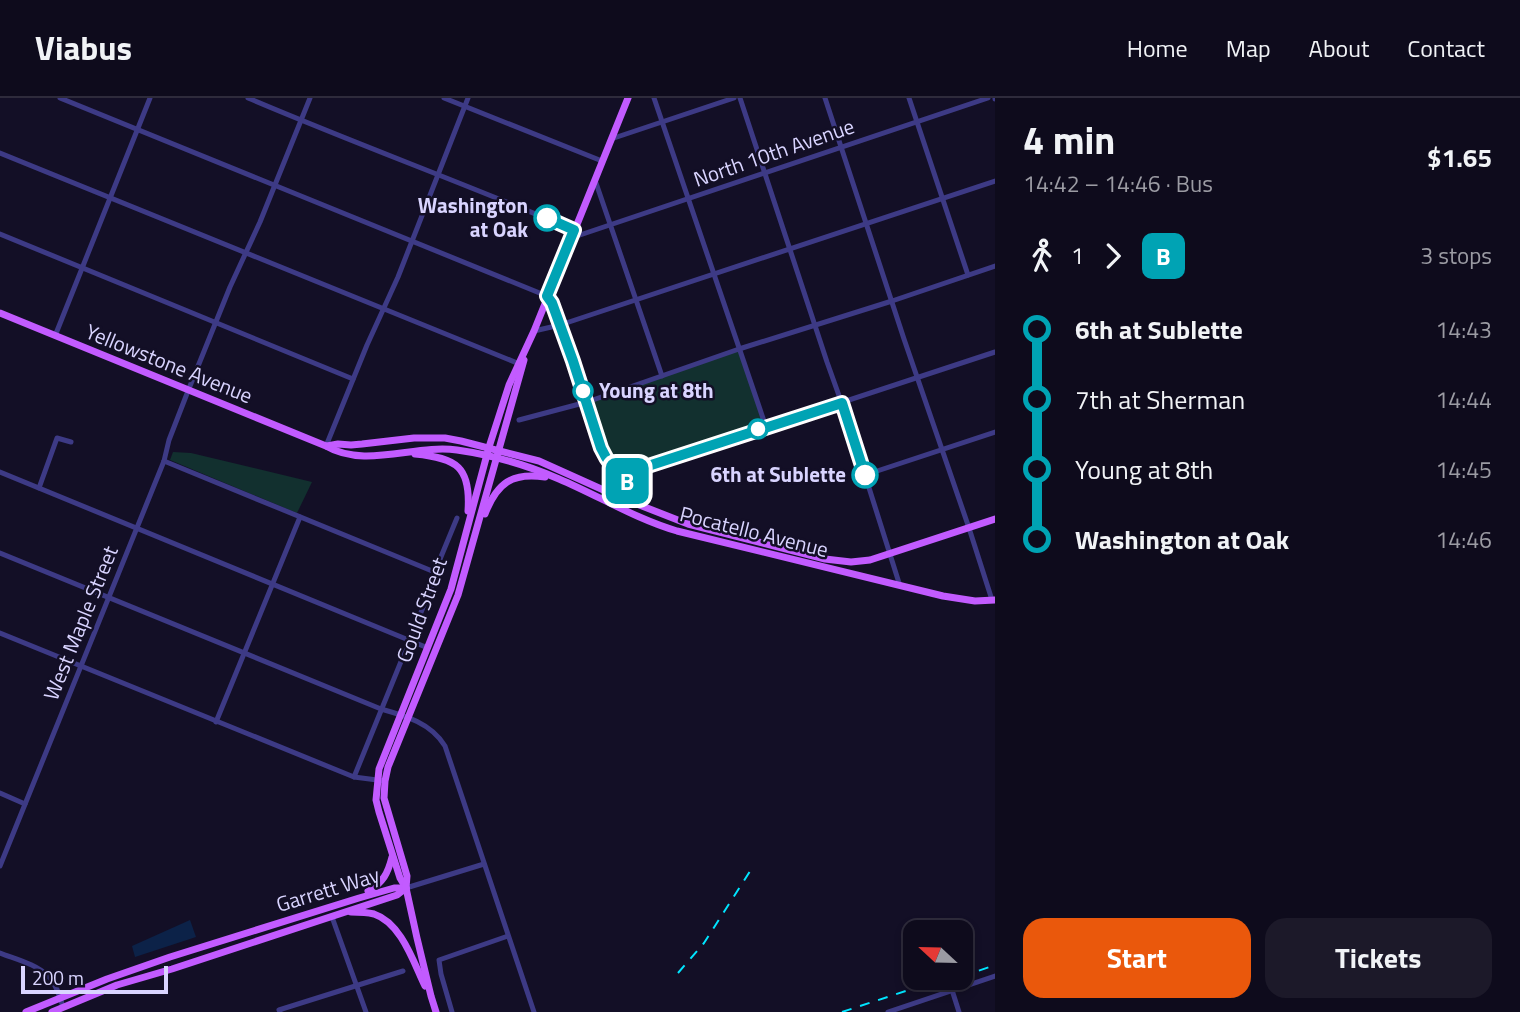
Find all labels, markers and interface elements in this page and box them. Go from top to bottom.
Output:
text: Viabus [35,23,132,73]
text: Home [1127,30,1188,66]
text: Map [1226,30,1271,66]
text: About [1309,30,1369,66]
text: Contact [1407,30,1485,66]
street label: North 10th Avenue [689,110,858,195]
text: 4 min [1023,111,1115,169]
text: $1.65 [1427,138,1492,177]
text: 14:42 – 14:46 · Bus [1023,166,1213,201]
place label: Washington at Oak [418,189,528,245]
marker: Washington at Oak [534,205,560,231]
icon: walk [1023,237,1061,275]
icon: forward [1094,237,1132,275]
text: 1 [1071,238,1084,273]
text: B [1156,238,1171,274]
text: 3 stops [1420,238,1492,273]
text: 6th at Sublette [1075,310,1243,349]
text: 14:43 [1435,312,1492,347]
street label: Yellowstone Avenue [81,315,258,411]
place label: Young at 8th [599,374,714,406]
text: 7th at Sherman [1075,380,1245,419]
marker: Young at 8th [573,381,593,401]
text: 14:44 [1435,382,1492,417]
unlabelled marker [748,419,768,439]
text: Young at 8th [1075,450,1213,489]
text: 14:45 [1435,452,1492,487]
line badge: B [604,458,650,504]
place label: 6th at Sublette [711,458,846,490]
marker: 6th at Sublette [852,462,878,488]
text: B [620,463,634,499]
street label: Pocatello Avenue [677,497,832,565]
text: Washington at Oak [1075,520,1289,559]
text: 14:46 [1435,522,1492,557]
street label: West Maple Street [35,540,126,705]
street label: Gould Street [387,552,455,667]
street label: Garrett Way [272,858,383,920]
button: Start [1023,918,1251,998]
button: Tickets [1265,918,1492,998]
north arrow [903,920,973,990]
map controls [903,920,973,990]
scale bar [21,963,168,995]
text: 200 m [32,963,84,992]

